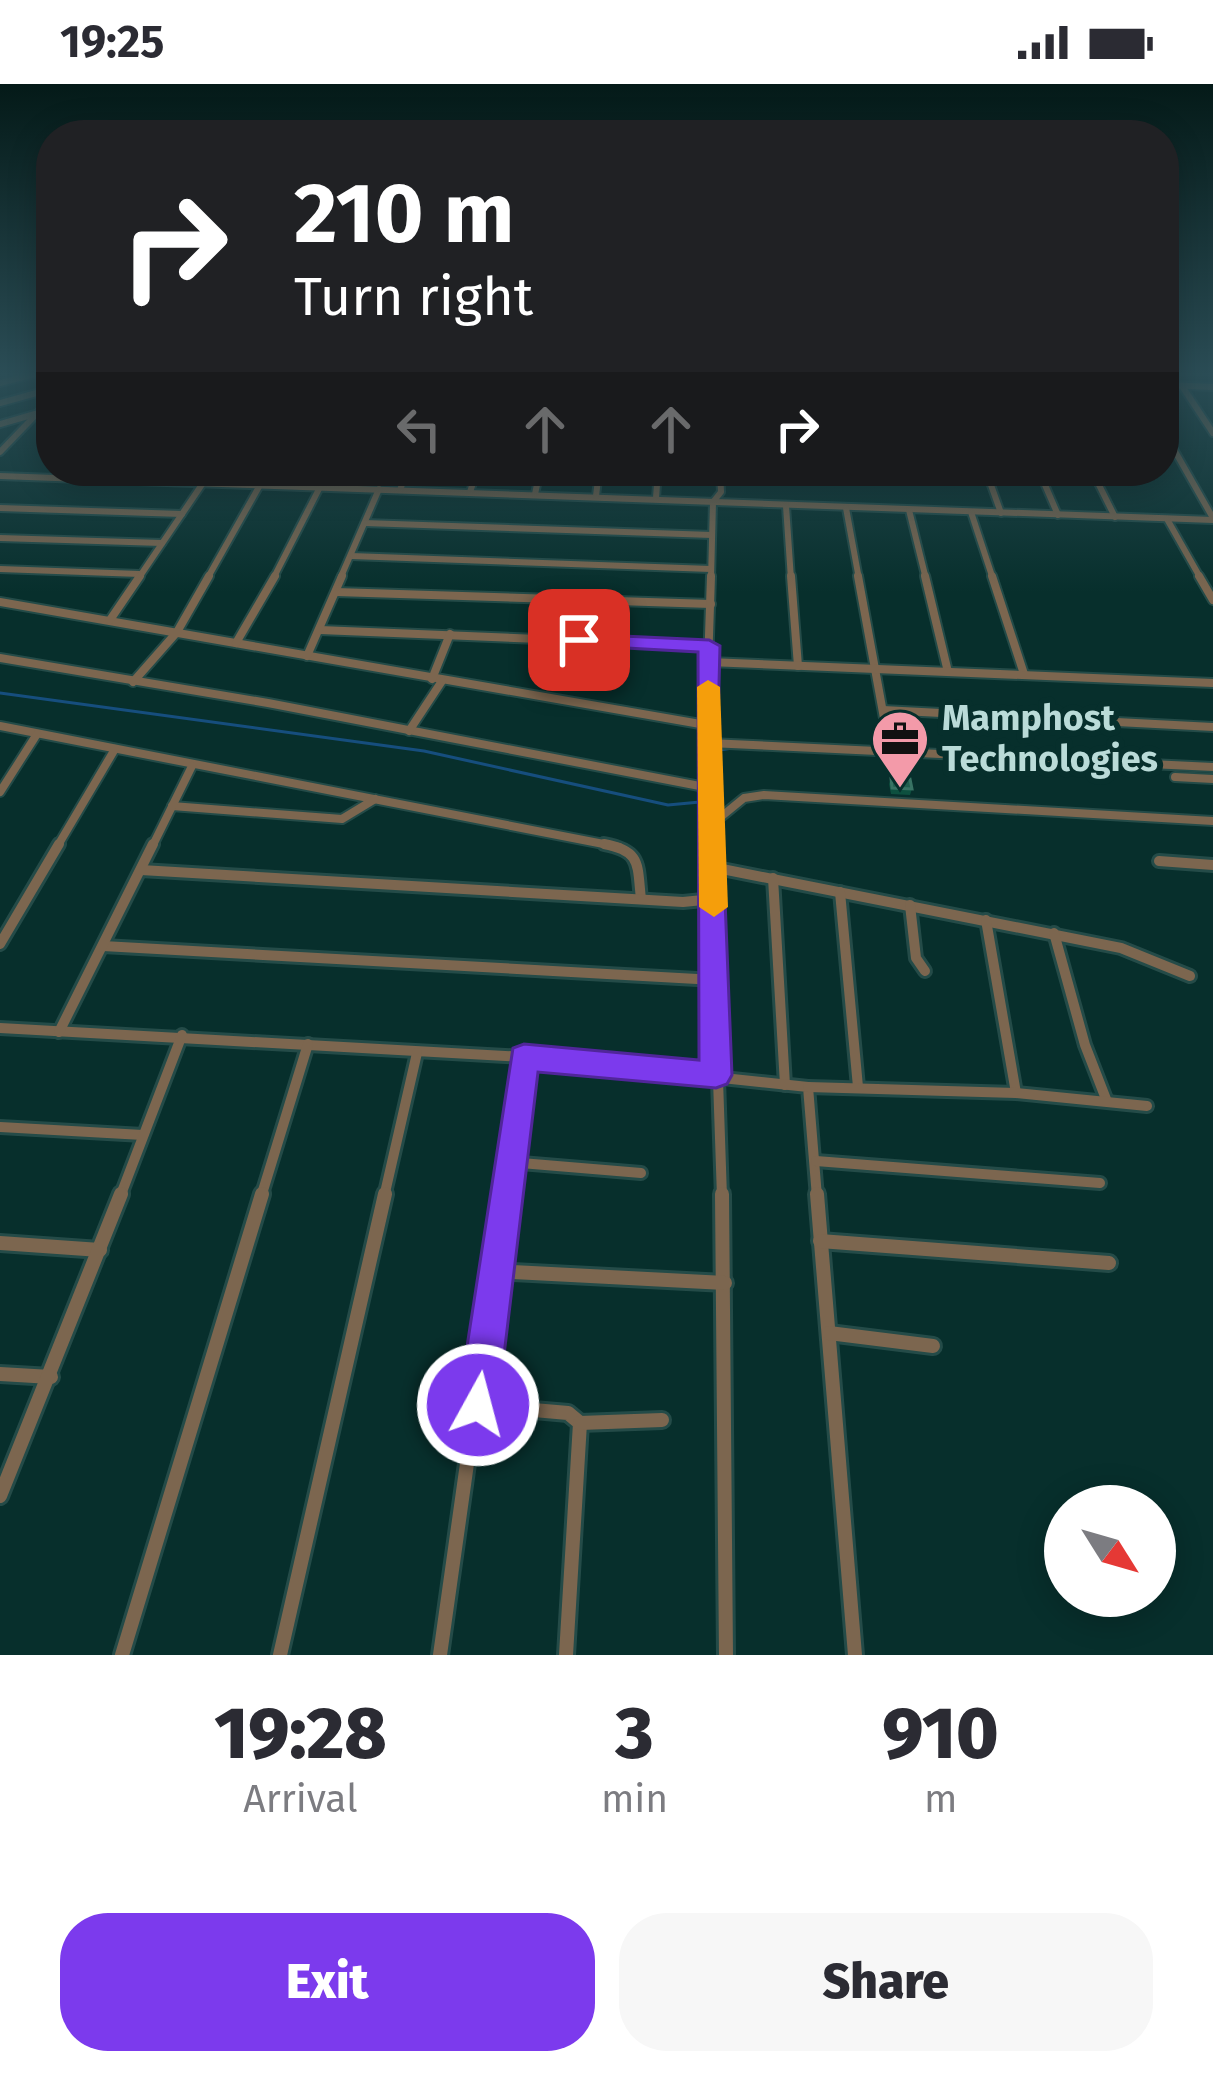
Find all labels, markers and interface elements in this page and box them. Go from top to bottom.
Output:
text: 19:25 [60,15,164,69]
text: 210 m [294,163,515,264]
icon: right [96,168,252,324]
text: Turn right [294,265,533,329]
icon: left [386,396,452,462]
icon: ahead [512,396,578,462]
icon: ahead [638,396,704,462]
icon: right [764,396,830,462]
pin [528,589,630,691]
icon: arrive [546,607,612,673]
place label: Mamphost Technologies [942,696,1158,781]
office icon: Mamphost Technologies [869,708,931,790]
position arrow [415,1342,541,1468]
north arrow [1044,1485,1176,1617]
map controls [1044,1485,1176,1617]
text: 19:28 [214,1691,387,1777]
text: 3 [616,1691,653,1777]
text: 910 [882,1691,999,1777]
text: Arrival [243,1776,358,1822]
text: min [601,1776,668,1822]
text: m [924,1776,957,1822]
button: Exit [60,1913,595,2051]
button: Share [619,1913,1153,2051]

